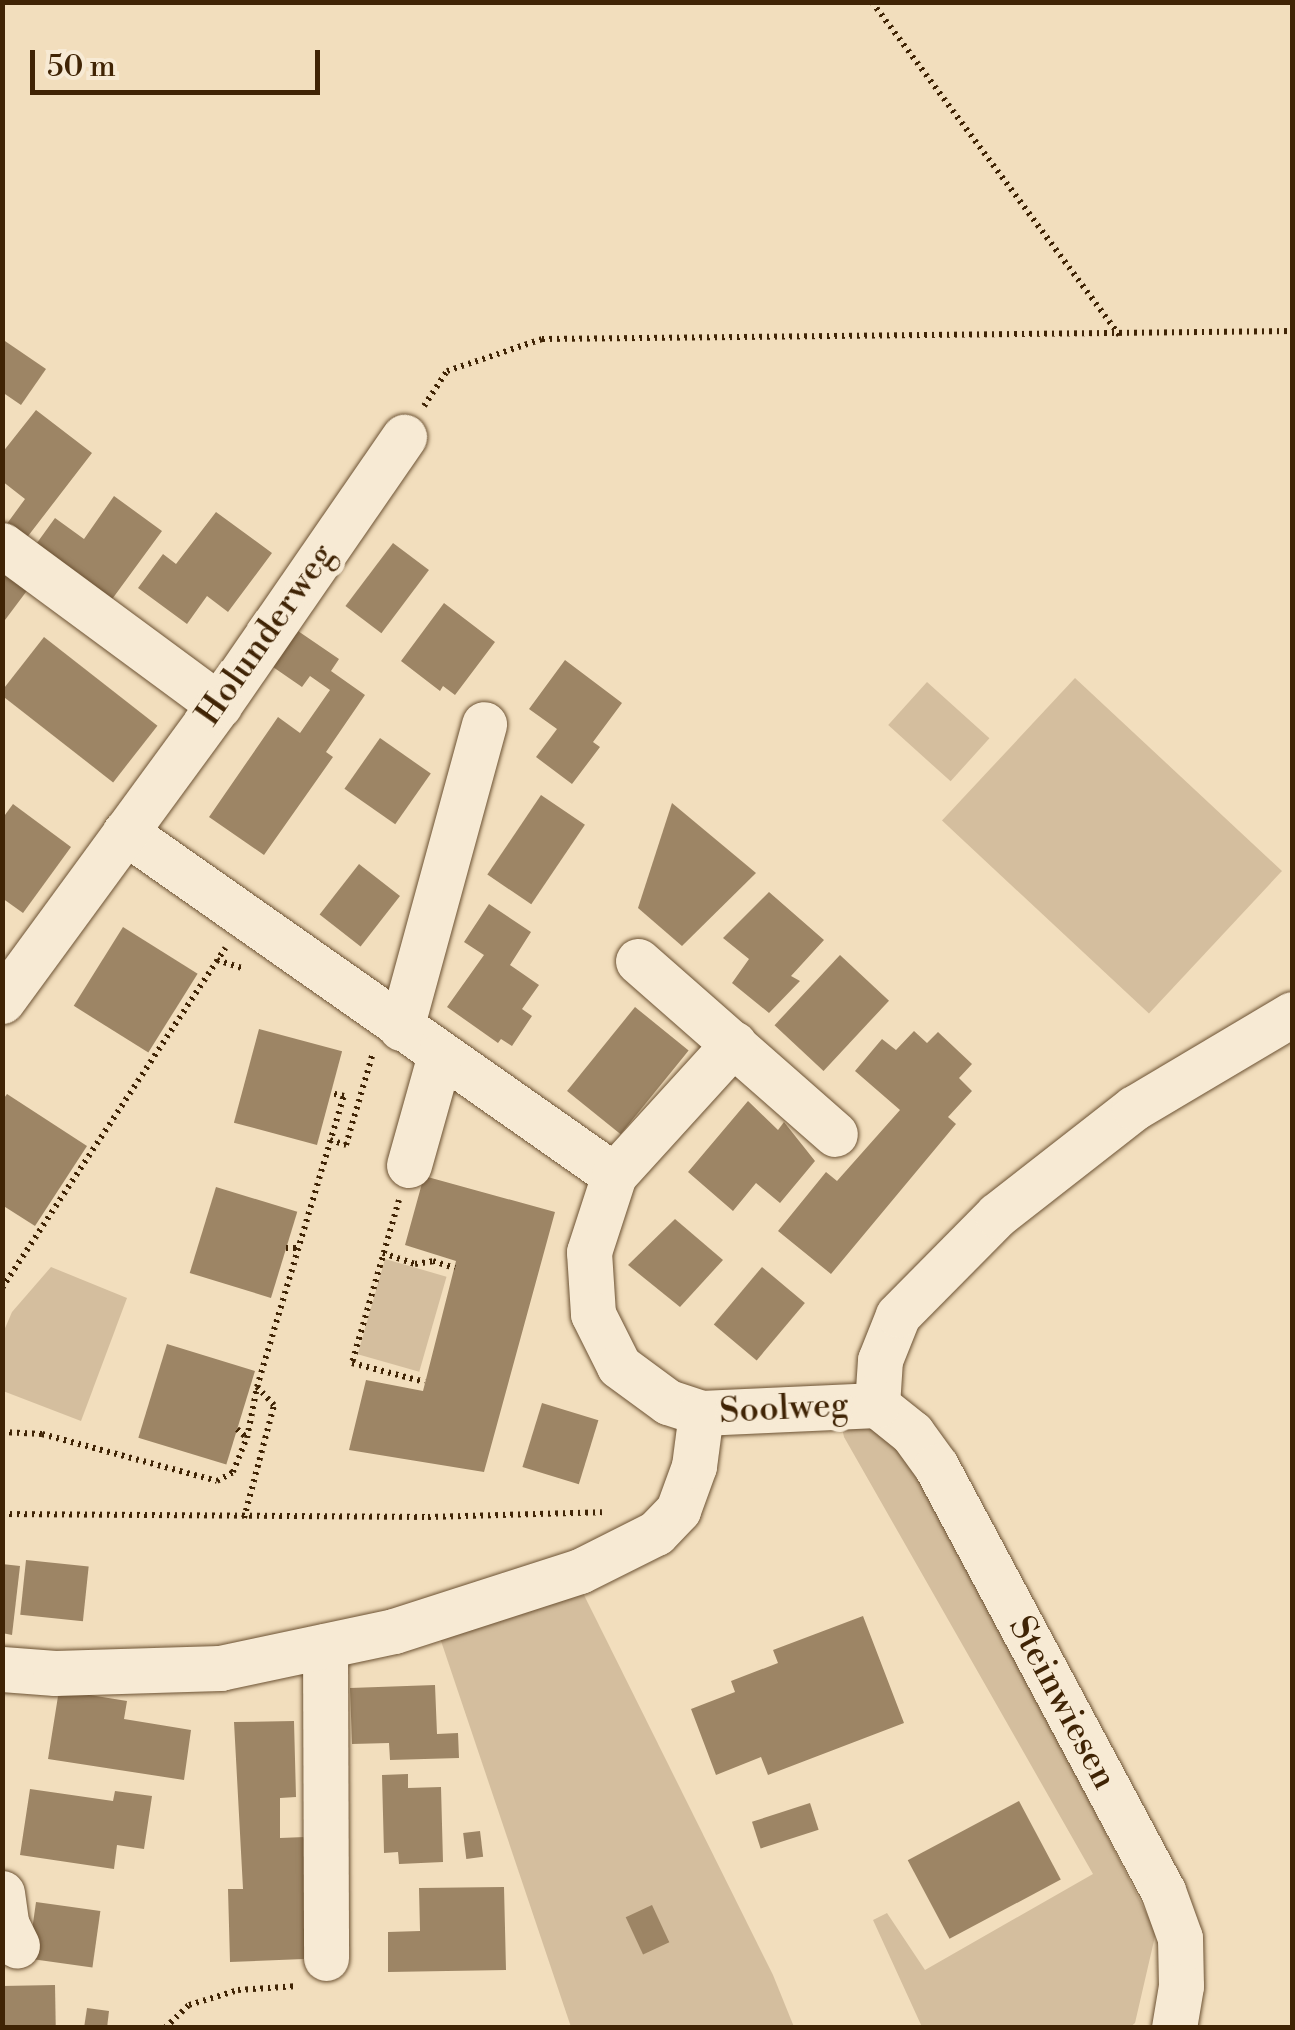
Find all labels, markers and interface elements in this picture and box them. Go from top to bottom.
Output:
scale bar [35,30,325,92]
text: 50 m [47,48,116,86]
street label: Holunderweg [188,536,344,734]
street label: Soolweg [718,1385,850,1433]
street label: Steinwiesen [999,1610,1125,1796]

